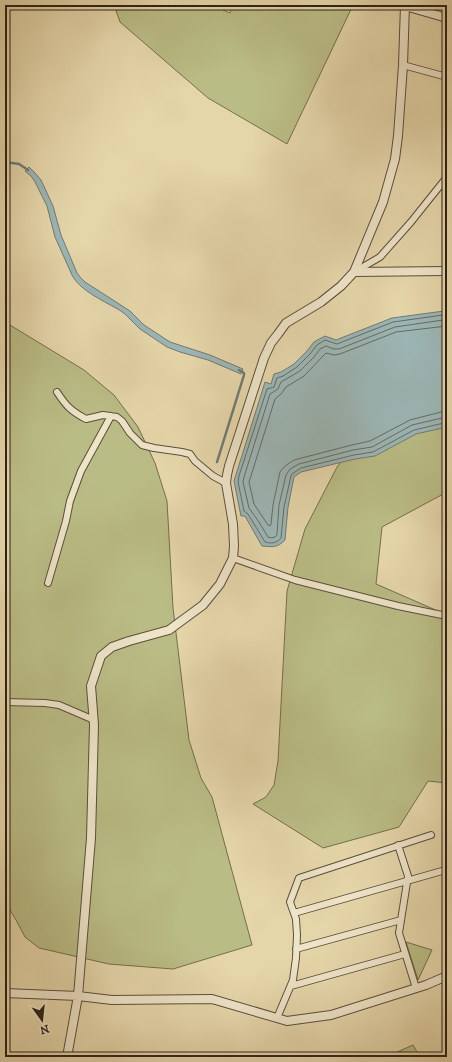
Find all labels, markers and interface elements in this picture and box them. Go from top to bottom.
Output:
north arrow [22,1000,62,1040]
text: N [38,1021,51,1037]

